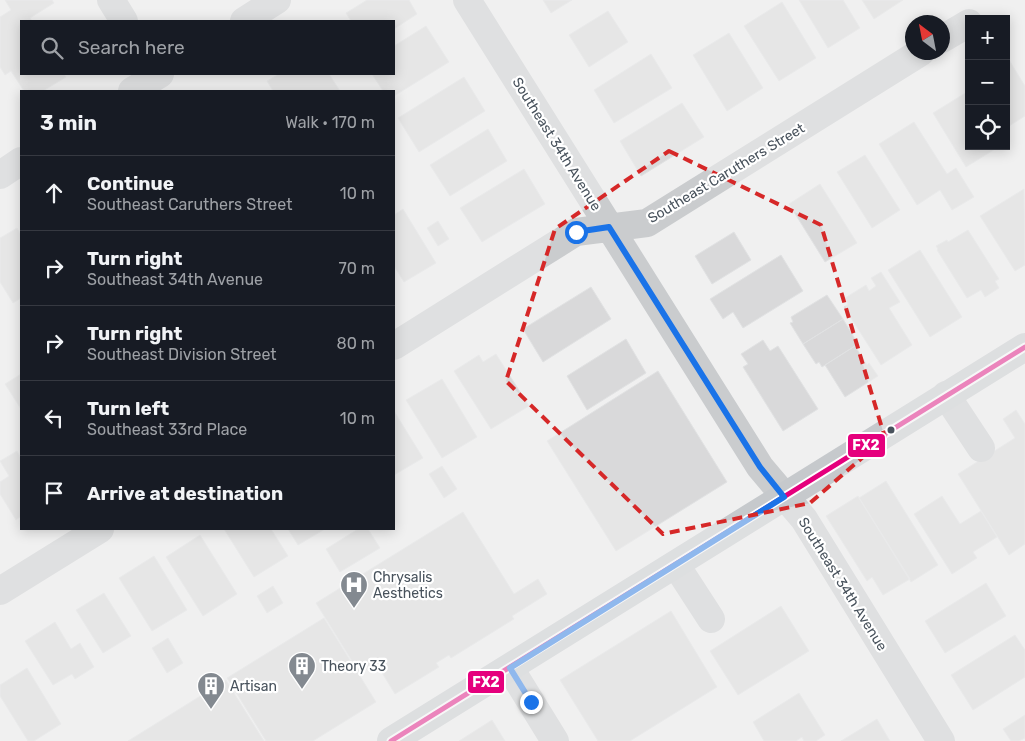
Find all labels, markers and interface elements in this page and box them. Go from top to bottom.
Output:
north arrow [905,15,950,60]
map controls [965,15,1010,150]
button: + [965,15,1010,60]
search box [20,20,395,75]
icon: search [38,34,66,62]
text: Search here [78,36,185,59]
button: − [965,60,1010,105]
street label: Southeast 34th Avenue [509,74,605,214]
button: locate [965,105,1010,150]
text: 3 min [40,110,97,135]
text: Walk · 170 m [285,113,375,132]
street label: Southeast Caruthers Street [645,120,808,227]
text: Continue [87,172,174,195]
icon: ahead [40,179,68,207]
text: 10 m [340,184,375,203]
text: Southeast Caruthers Street [87,195,292,214]
route start [565,221,588,244]
text: Turn right [87,247,182,270]
icon: right [40,254,68,282]
text: 70 m [338,259,375,278]
text: Southeast 34th Avenue [87,270,263,289]
text: Turn right [87,322,182,345]
icon: right [40,329,68,357]
text: 80 m [337,334,375,353]
text: Southeast Division Street [87,345,277,364]
text: Turn left [87,397,169,420]
icon: left [40,404,68,432]
text: 10 m [340,409,375,428]
text: Southeast 33rd Place [87,420,247,439]
unlabelled marker [886,425,896,435]
line badge: FX2 [847,433,886,458]
text: FX2 [852,437,880,454]
icon: arrive [40,479,68,507]
text: Arrive at destination [87,482,283,505]
street label: Southeast 34th Avenue [795,514,891,654]
place label: Chrysalis Aesthetics [373,569,443,602]
hospital icon: Chrysalis Aesthetics [339,570,369,609]
building icon: Theory 33 [287,651,317,690]
place label: Theory 33 [321,658,386,675]
line badge: FX2 [467,670,505,694]
building icon: Artisan [196,671,226,710]
text: FX2 [472,674,500,691]
place label: Artisan [230,678,277,695]
route end [520,691,543,714]

